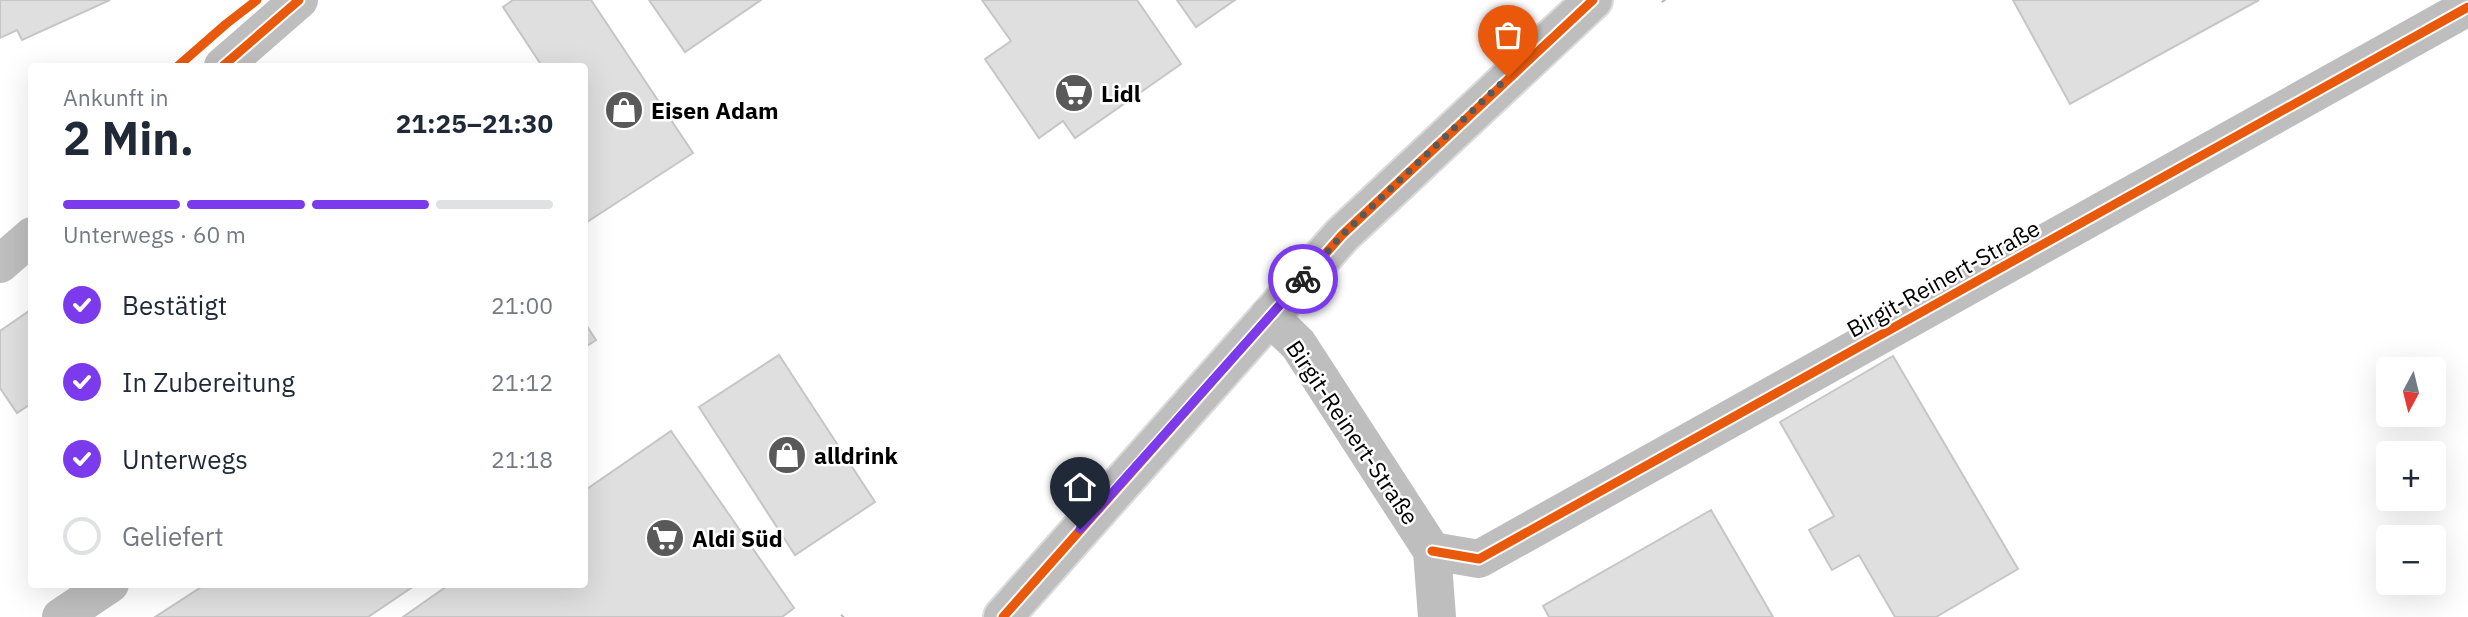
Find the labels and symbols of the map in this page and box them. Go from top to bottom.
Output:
pin [1478,5,1538,77]
supermarket icon: Lidl [1053,72,1095,114]
place label: Lidl [1101,78,1141,108]
shop icon: Eisen Adam [603,89,645,131]
place label: Eisen Adam [651,95,779,125]
street label: Birgit-Reinert-Straße [1841,212,2045,344]
courier [1268,244,1338,314]
street label: Birgit-Reinert-Straße [1280,334,1426,530]
north arrow [2376,357,2446,427]
shop icon: alldrink [766,434,808,476]
place label: alldrink [814,440,898,470]
pin [1050,457,1110,529]
supermarket icon: Aldi Süd [644,517,686,559]
place label: Aldi Süd [692,523,783,553]

